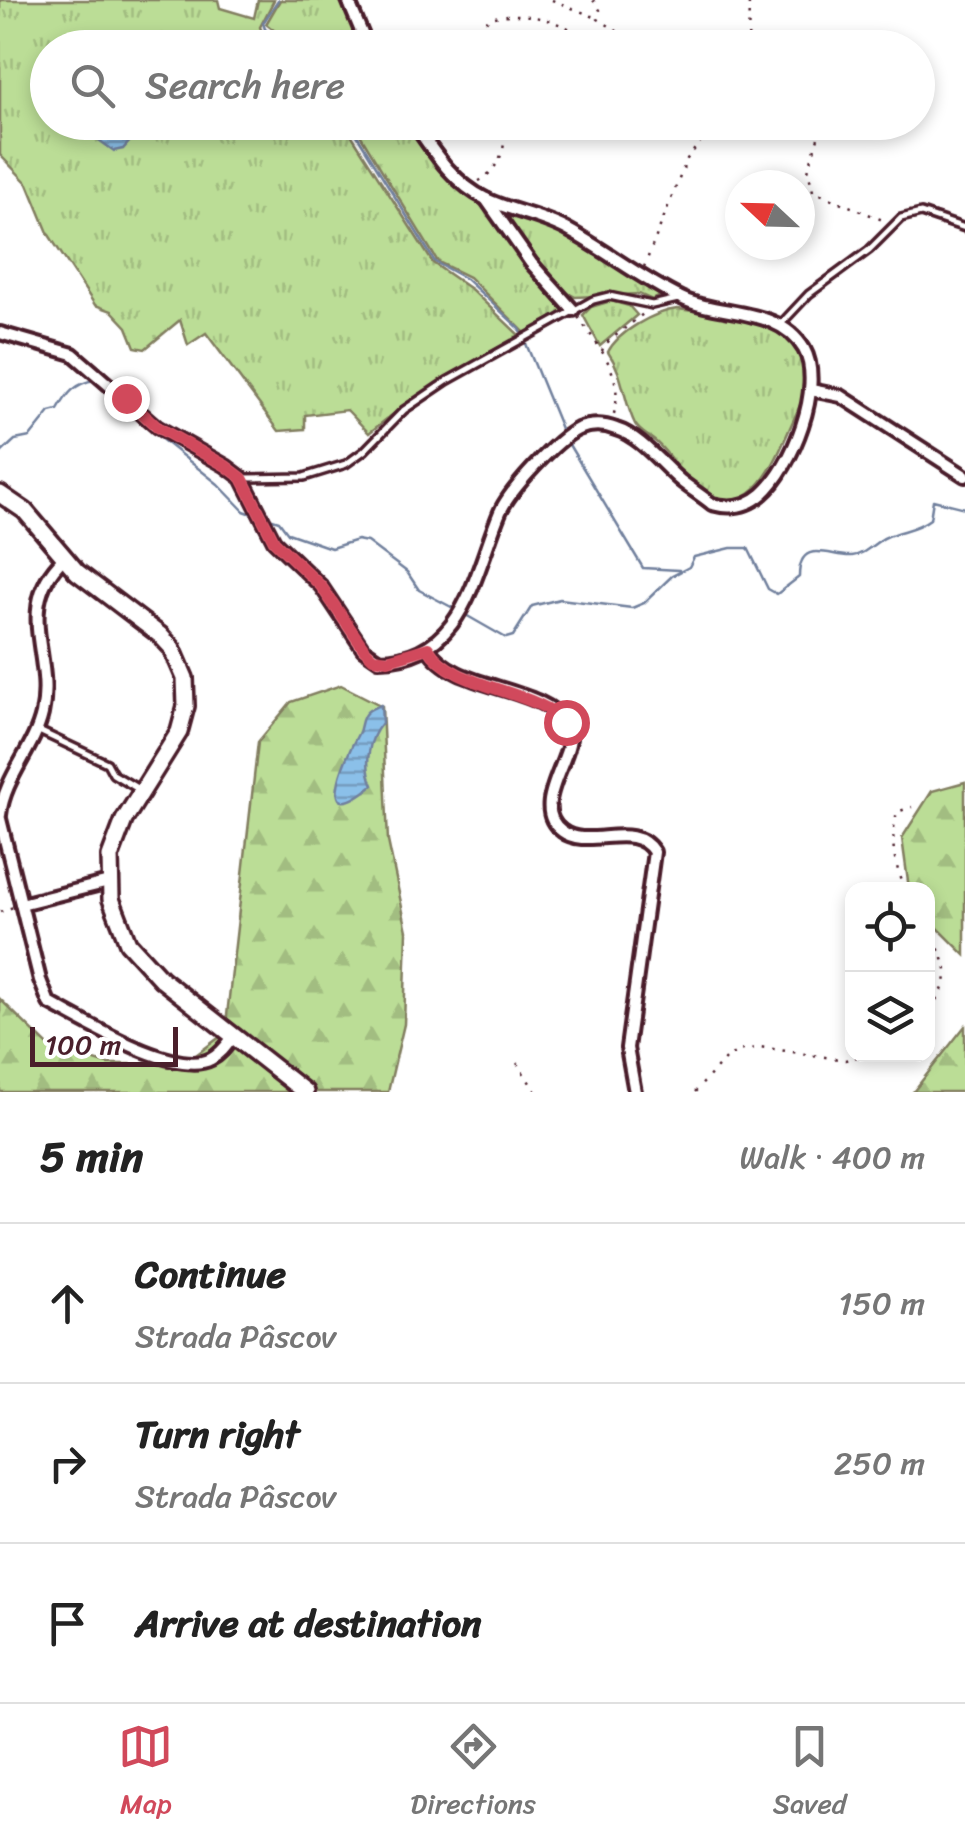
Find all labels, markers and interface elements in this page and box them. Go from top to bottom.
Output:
search box [30,30,935,140]
text: Search here [145,52,345,119]
icon: search [65,58,120,113]
north arrow [725,170,815,260]
route end [104,376,150,422]
route start [544,700,590,746]
map controls [845,882,935,1062]
button: locate [845,882,935,972]
button: layers [845,972,935,1062]
text: 100 m [45,1020,121,1069]
scale bar [30,1022,178,1066]
text: 5 min [40,1120,143,1194]
text: Walk · 400 m [740,1129,925,1186]
text: Continue [135,1241,286,1308]
text: 150 m [839,1275,925,1332]
icon: ahead [40,1276,95,1331]
text: Strada Pâscov [135,1308,336,1365]
text: Turn right [135,1401,300,1468]
text: 250 m [834,1435,925,1492]
icon: right [40,1436,95,1491]
text: Strada Pâscov [135,1468,336,1525]
text: Arrive at destination [135,1590,482,1657]
icon: arrive [40,1596,95,1651]
tab: Map [118,1719,173,1828]
tab: Directions [410,1719,536,1828]
tab: Saved [773,1719,847,1828]

